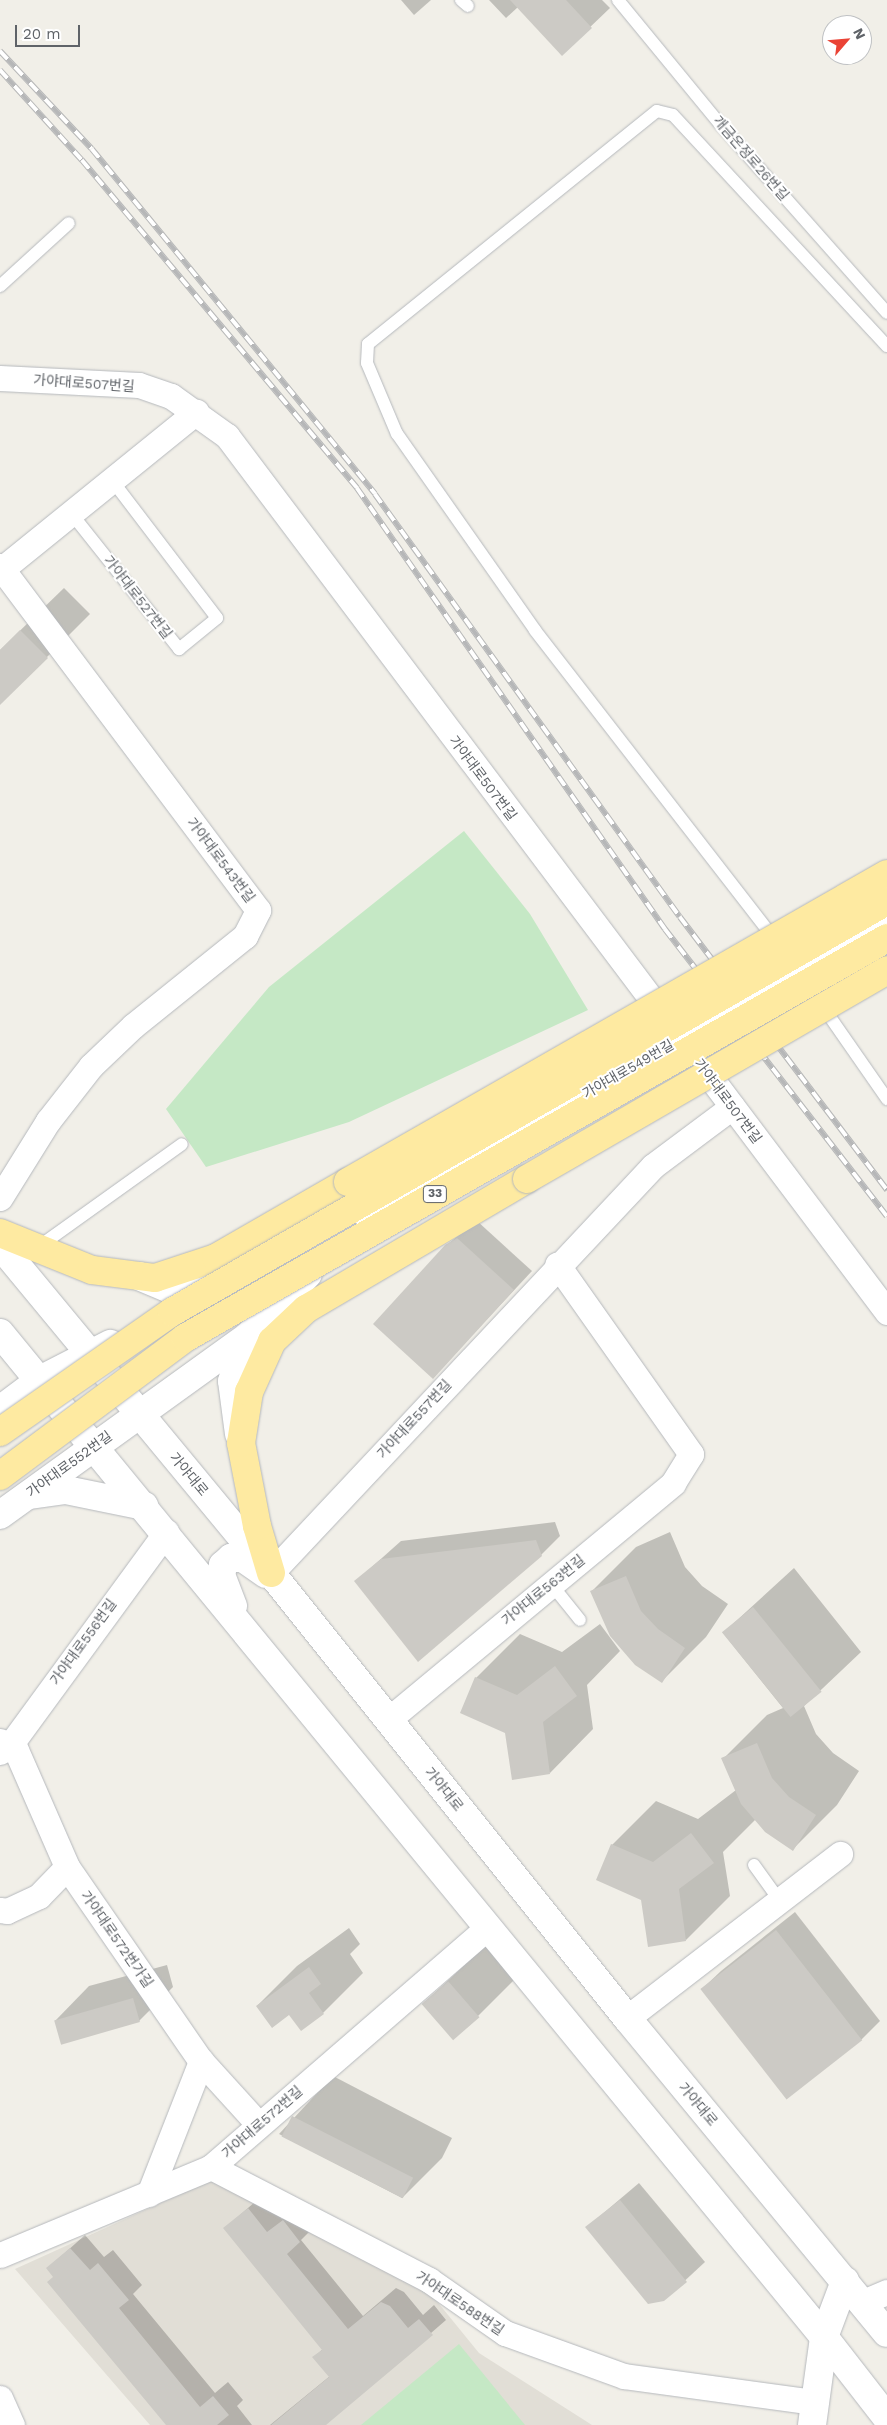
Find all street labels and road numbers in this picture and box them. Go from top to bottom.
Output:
street label: 개금온정로26번길 [710,112,792,204]
street label: 가야대로507번길 [33,371,135,395]
street label: 가야대로527번길 [100,552,176,642]
street label: 가야대로507번길 [446,732,520,824]
street label: 가야대로543번길 [184,814,258,906]
street label: 가야대로549번길 [579,1036,677,1102]
street label: 가야대로507번길 [691,1055,765,1147]
road number: 33 [422,1184,448,1204]
street label: 가야대로557번길 [373,1376,455,1462]
street label: 가야대로552번길 [23,1427,115,1501]
street label: 가야대로 [166,1449,212,1499]
street label: 가야대로563번길 [498,1551,588,1629]
street label: 가야대로556번길 [46,1596,120,1688]
street label: 가야대로 [421,1764,467,1814]
street label: 가야대로572번가길 [77,1887,157,1991]
street label: 가야대로 [675,2079,721,2129]
street label: 가야대로572번길 [218,2082,306,2162]
street label: 가야대로588번길 [413,2267,507,2339]

